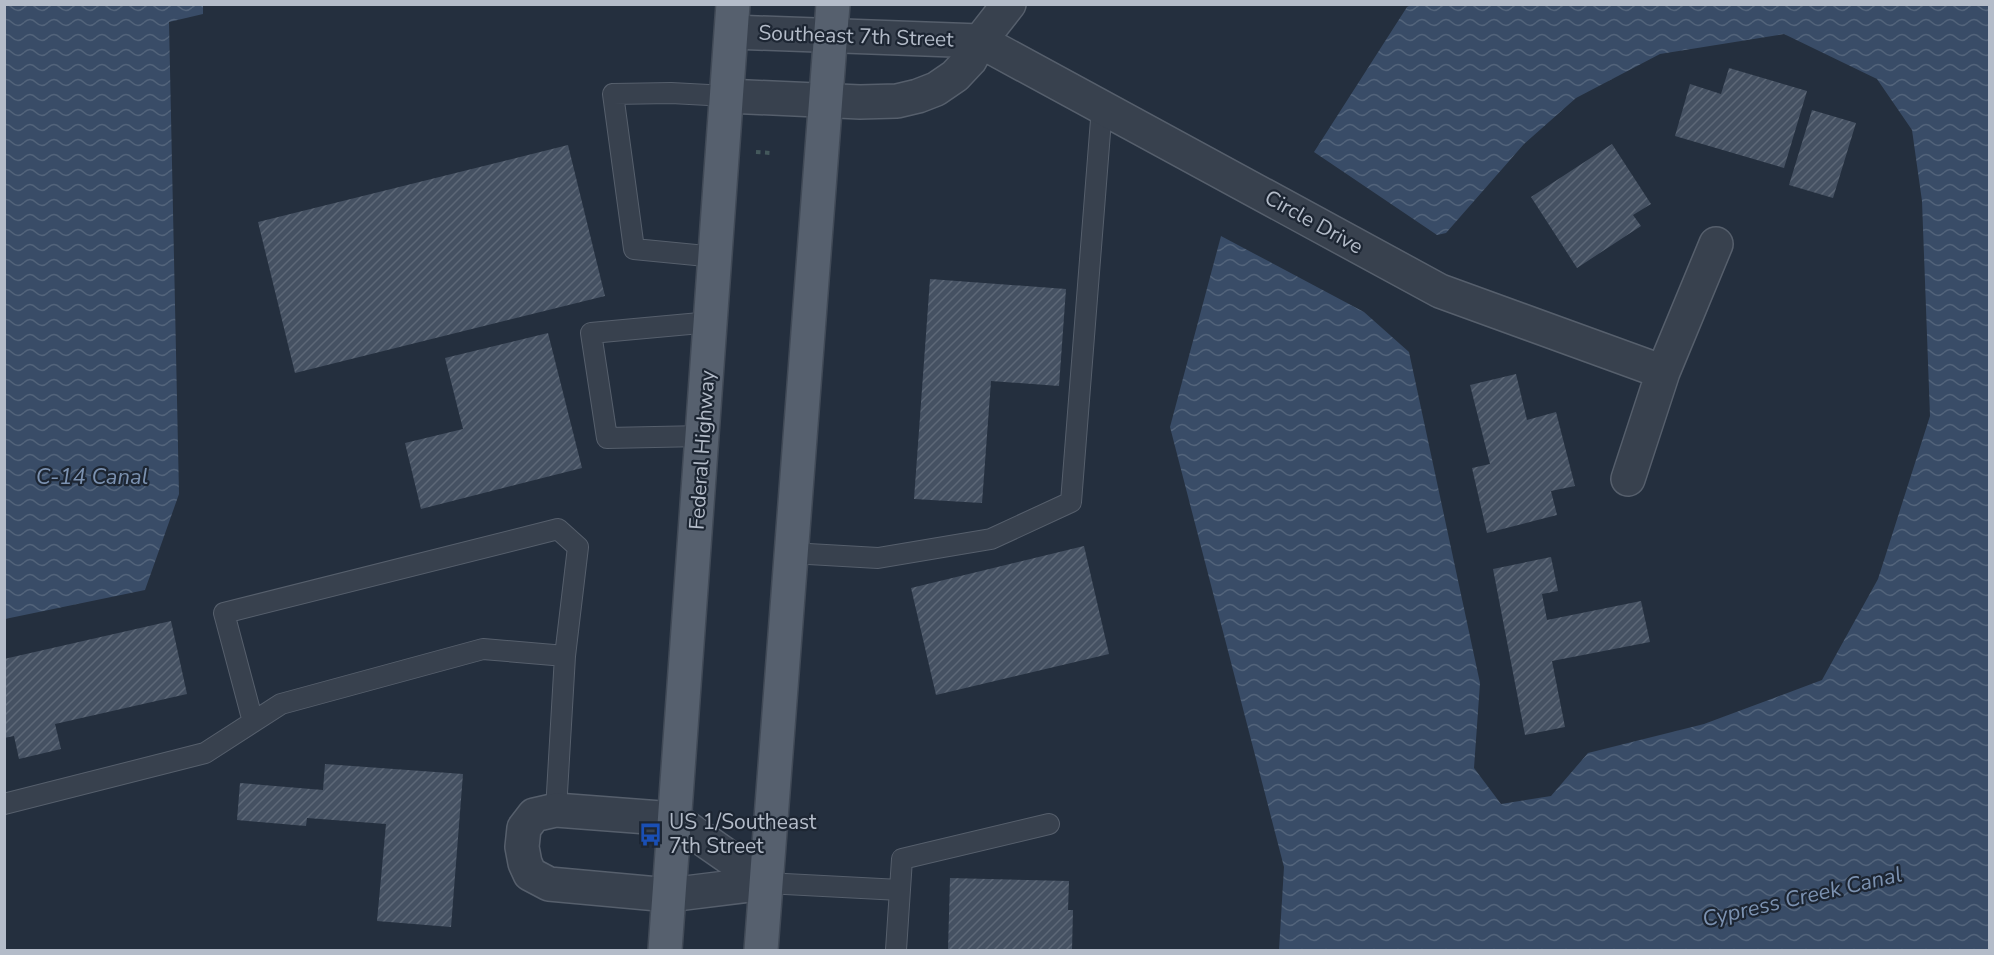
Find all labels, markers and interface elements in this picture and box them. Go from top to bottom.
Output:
street label: Southeast 7th Street [758,19,955,53]
street label: Circle Drive [1260,183,1368,261]
street label: Federal Highway [682,369,722,531]
water label: C-14 Canal [36,462,148,492]
place label: US 1/Southeast 7th Street [669,808,817,860]
bus stop icon: US 1/Southeast 7th Street [638,821,664,847]
water label: Cypress Creek Canal [1699,859,1905,935]

